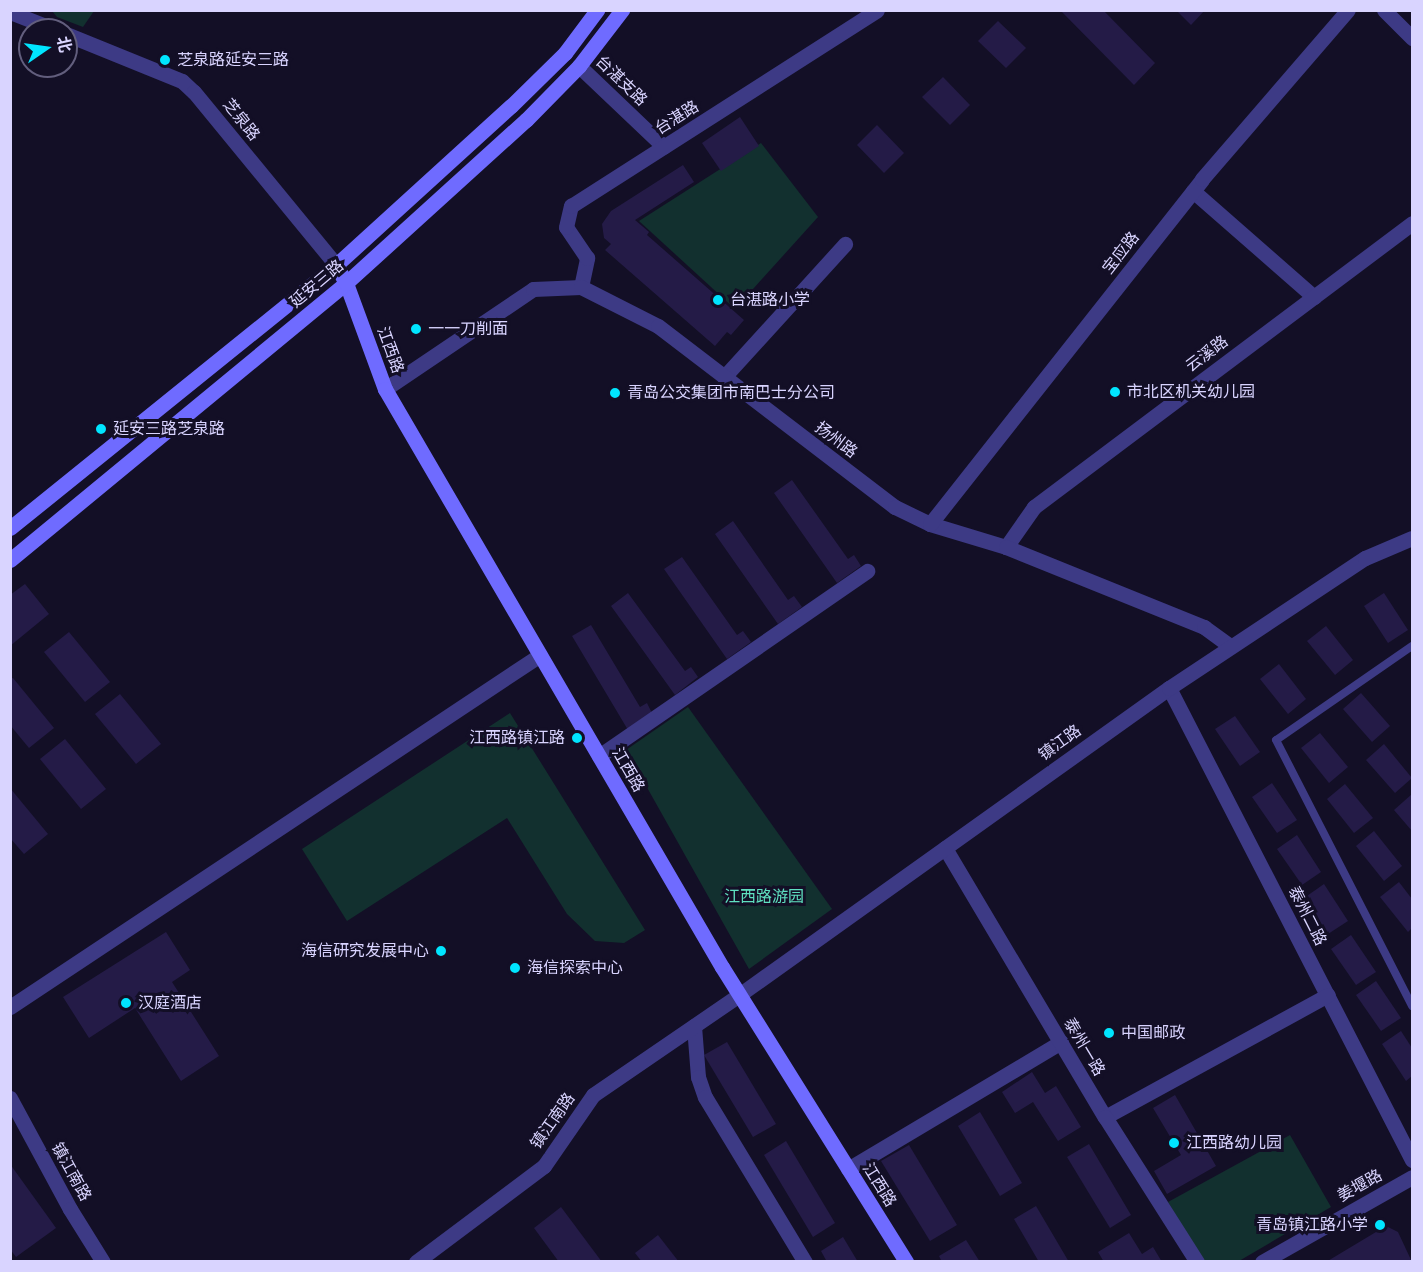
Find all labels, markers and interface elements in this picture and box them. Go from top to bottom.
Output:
north arrow [18,18,78,78]
text: 北 [51,34,76,55]
place label: 芝泉路延安三路 [177,50,289,70]
street label: 台湛支路 [591,52,651,110]
marker: 芝泉路延安三路 [158,53,172,67]
street label: 芝泉路 [218,95,264,145]
street label: 台湛路 [652,97,702,139]
street label: 宝应路 [1099,228,1143,278]
street label: 延安三路 [286,256,348,312]
place label: 台湛路小学 [730,290,810,310]
marker: 台湛路小学 [711,293,725,307]
place label: 一一刀削面 [428,319,508,339]
marker: 一一刀削面 [409,322,423,336]
street label: 江西路 [373,324,407,376]
street label: 云溪路 [1182,332,1232,376]
place label: 市北区机关幼儿园 [1127,382,1255,402]
place label: 青岛公交集团市南巴士分公司 [627,383,835,403]
marker: 市北区机关幼儿园 [1108,385,1122,399]
marker: 青岛公交集团市南巴士分公司 [608,386,622,400]
street label: 扬州路 [811,418,861,462]
place label: 延安三路芝泉路 [113,419,225,439]
marker: 延安三路芝泉路 [94,422,108,436]
street label: 镇江路 [1035,721,1085,765]
place label: 江西路镇江路 [469,728,565,748]
marker: 江西路镇江路 [570,731,584,745]
street label: 江西路 [608,744,648,796]
street label: 泰州二路 [1284,883,1330,949]
park label: 江西路游园 [724,887,804,907]
place label: 海信研究发展中心 [301,941,429,961]
marker: 海信研究发展中心 [434,944,448,958]
place label: 海信探索中心 [527,958,623,978]
marker: 海信探索中心 [508,961,522,975]
place label: 汉庭酒店 [138,993,202,1013]
marker: 汉庭酒店 [119,996,133,1010]
street label: 泰州一路 [1059,1015,1109,1079]
place label: 中国邮政 [1121,1023,1185,1043]
marker: 中国邮政 [1102,1026,1116,1040]
street label: 镇江南路 [527,1089,579,1153]
place label: 江西路幼儿园 [1186,1133,1282,1153]
marker: 江西路幼儿园 [1167,1136,1181,1150]
street label: 镇江南路 [47,1139,95,1205]
street label: 江西路 [858,1160,900,1210]
street label: 姜堰路 [1334,1166,1386,1206]
place label: 青岛镇江路小学 [1256,1215,1368,1235]
marker: 青岛镇江路小学 [1373,1218,1387,1232]

